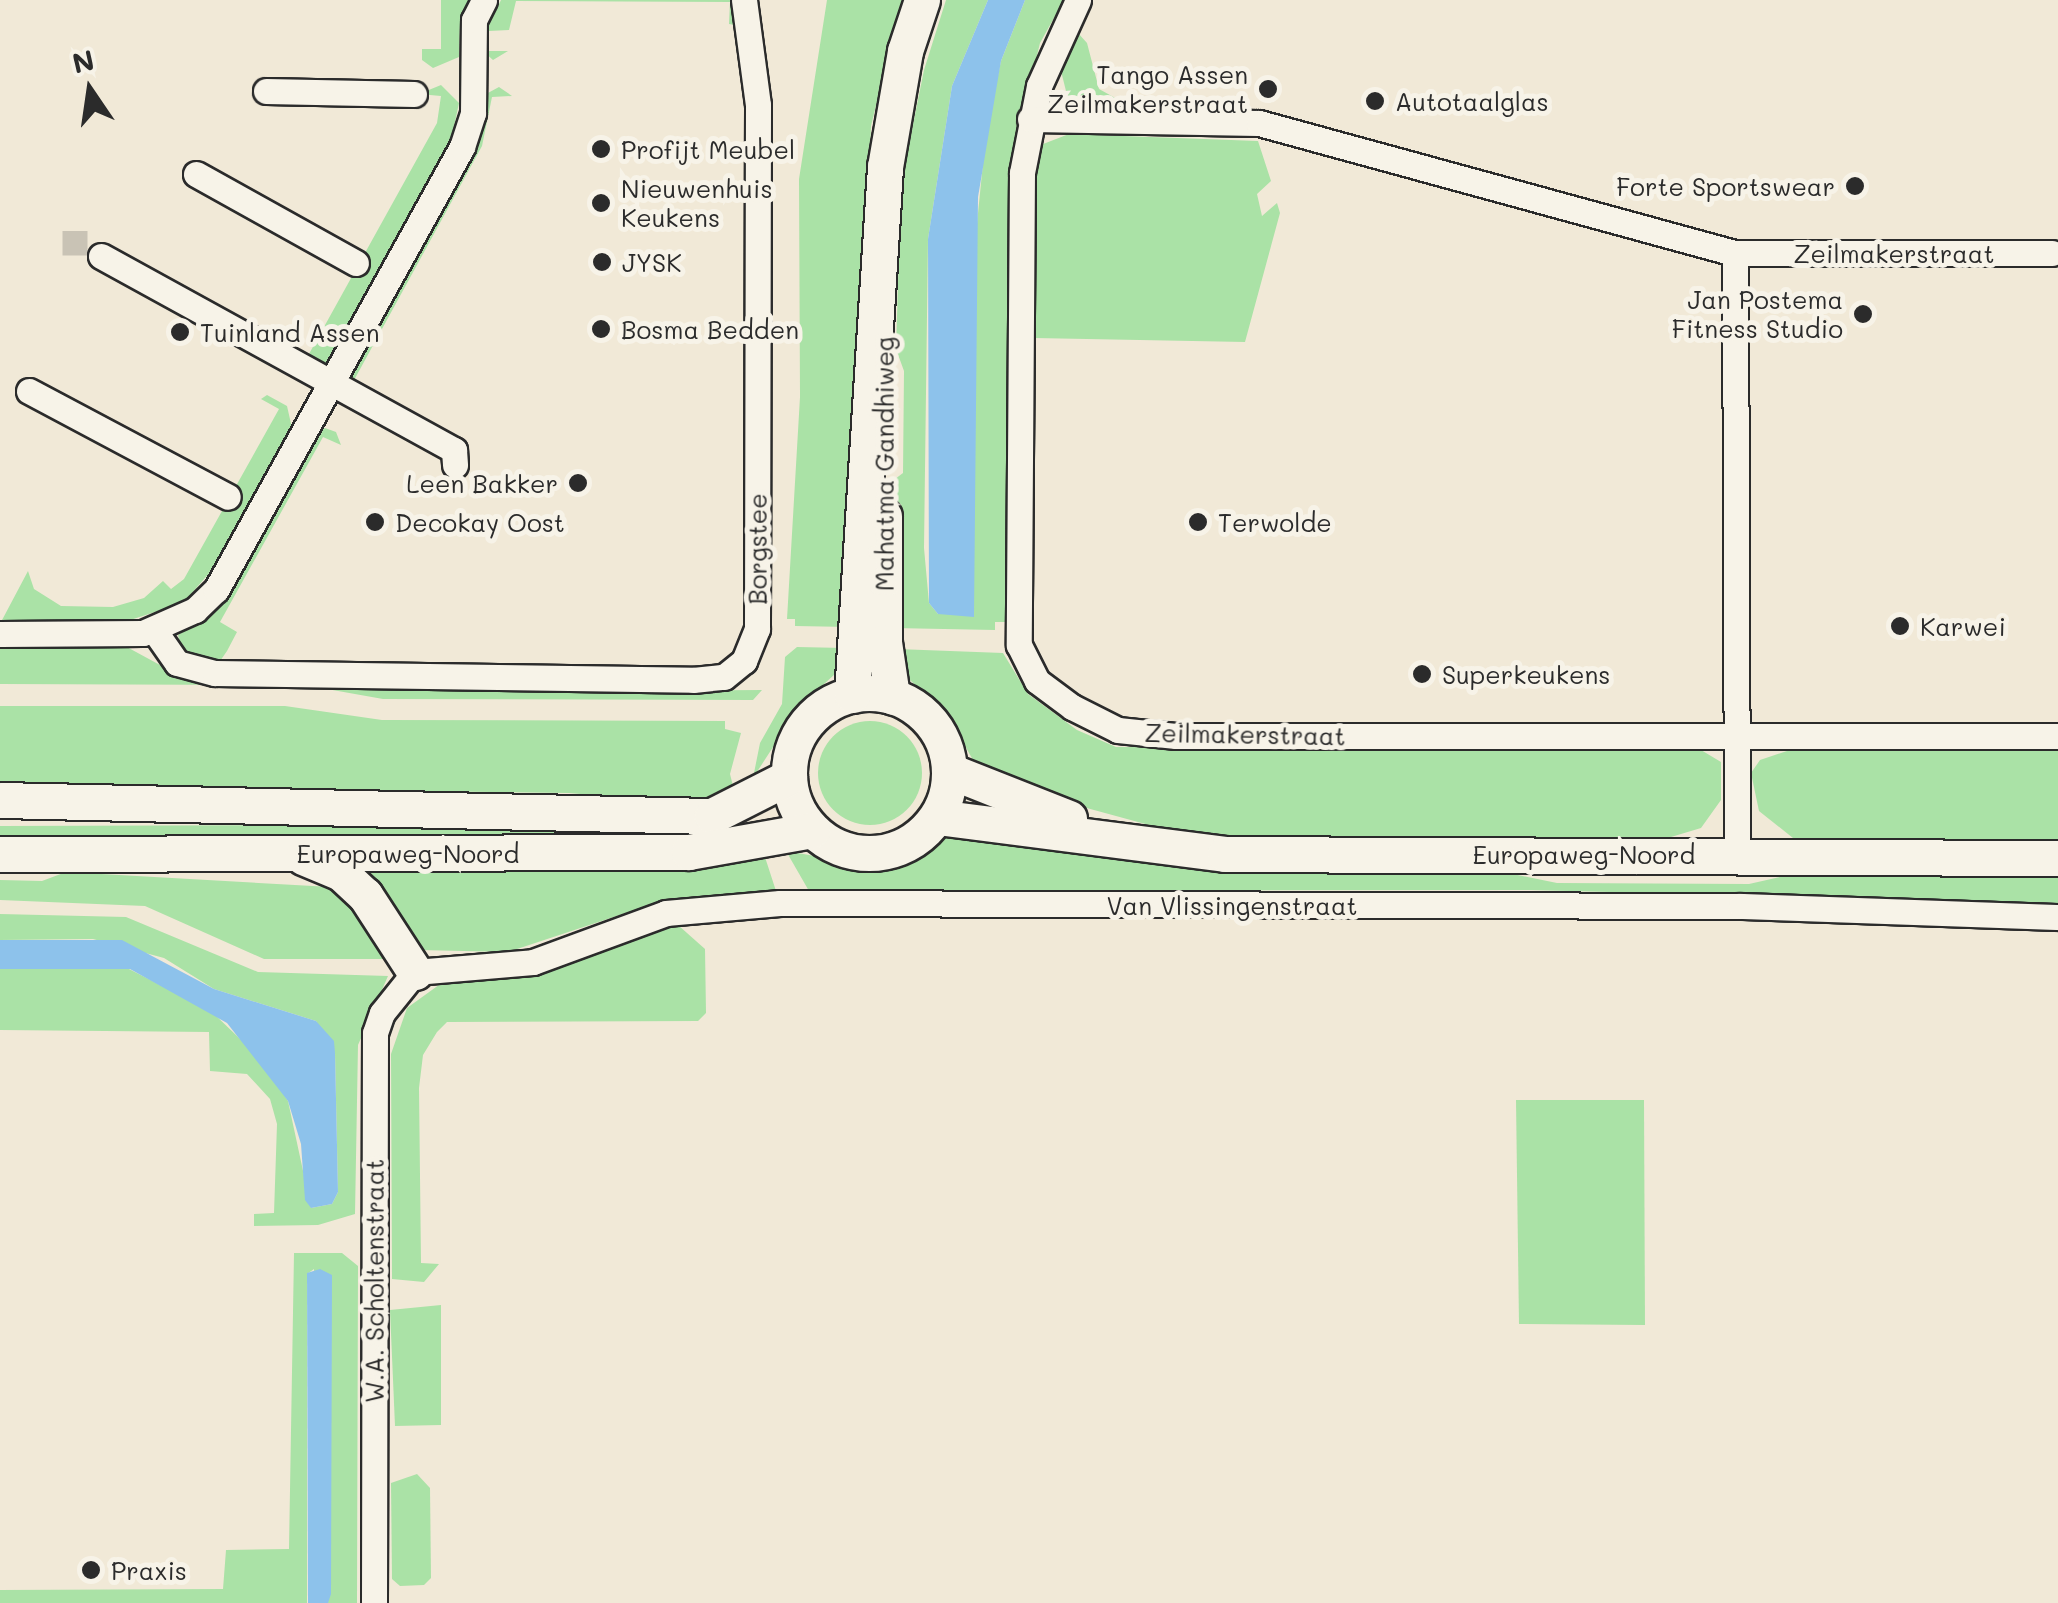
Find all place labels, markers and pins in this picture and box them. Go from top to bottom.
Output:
place label: Tango Assen Zeilmakerstraat [1047,60,1248,119]
marker: Tango Assen Zeilmakerstraat [1257,78,1279,100]
place label: Autotaalglas [1395,86,1549,116]
marker: Autotaalglas [1364,90,1386,112]
place label: Profijt Meubel [621,134,795,164]
marker: Profijt Meubel [590,138,612,160]
place label: Forte Sportswear [1616,171,1835,201]
place label: Nieuwenhuis Keukens [621,174,773,233]
marker: Forte Sportswear [1844,175,1866,197]
marker: Nieuwenhuis Keukens [590,192,612,214]
place label: JYSK [622,247,681,277]
marker: JYSK [591,251,613,273]
place label: Jan Postema Fitness Studio [1672,285,1843,344]
marker: Jan Postema Fitness Studio [1852,303,1874,325]
place label: Bosma Bedden [621,314,799,344]
place label: Tuinland Assen [200,317,380,347]
marker: Bosma Bedden [590,318,612,340]
marker: Tuinland Assen [169,321,191,343]
place label: Leen Bakker [406,468,558,498]
marker: Leen Bakker [567,472,589,494]
place label: Decokay Oost [395,507,565,537]
place label: Terwolde [1218,507,1332,537]
marker: Decokay Oost [364,511,386,533]
marker: Terwolde [1187,511,1209,533]
place label: Karwei [1920,611,2006,641]
marker: Karwei [1889,615,1911,637]
place label: Superkeukens [1442,659,1610,689]
marker: Superkeukens [1411,663,1433,685]
place label: Praxis [111,1555,187,1585]
marker: Praxis [80,1559,102,1581]

